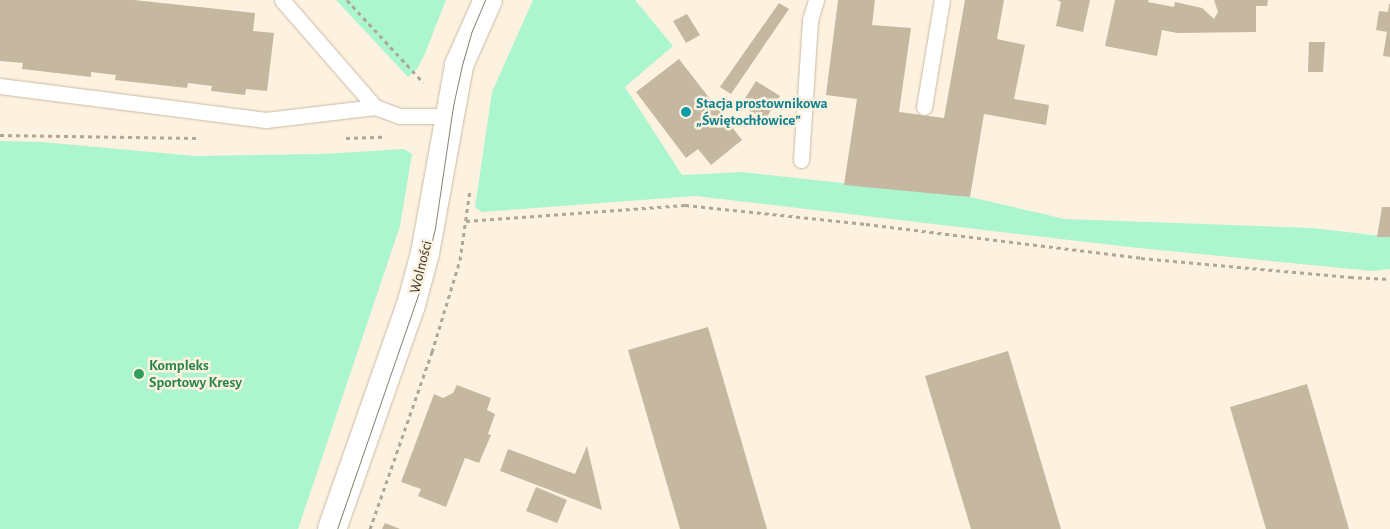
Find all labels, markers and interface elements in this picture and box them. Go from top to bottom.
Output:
place label: Stacja prostownikowa „Świętochłowice” [696,94,828,129]
marker: Stacja prostownikowa „Świętochłowice” [680,106,692,118]
street label: Wolności [406,239,436,295]
place label: Kompleks Sportowy Kresy [149,356,242,391]
marker: Kompleks Sportowy Kresy [133,368,145,380]

